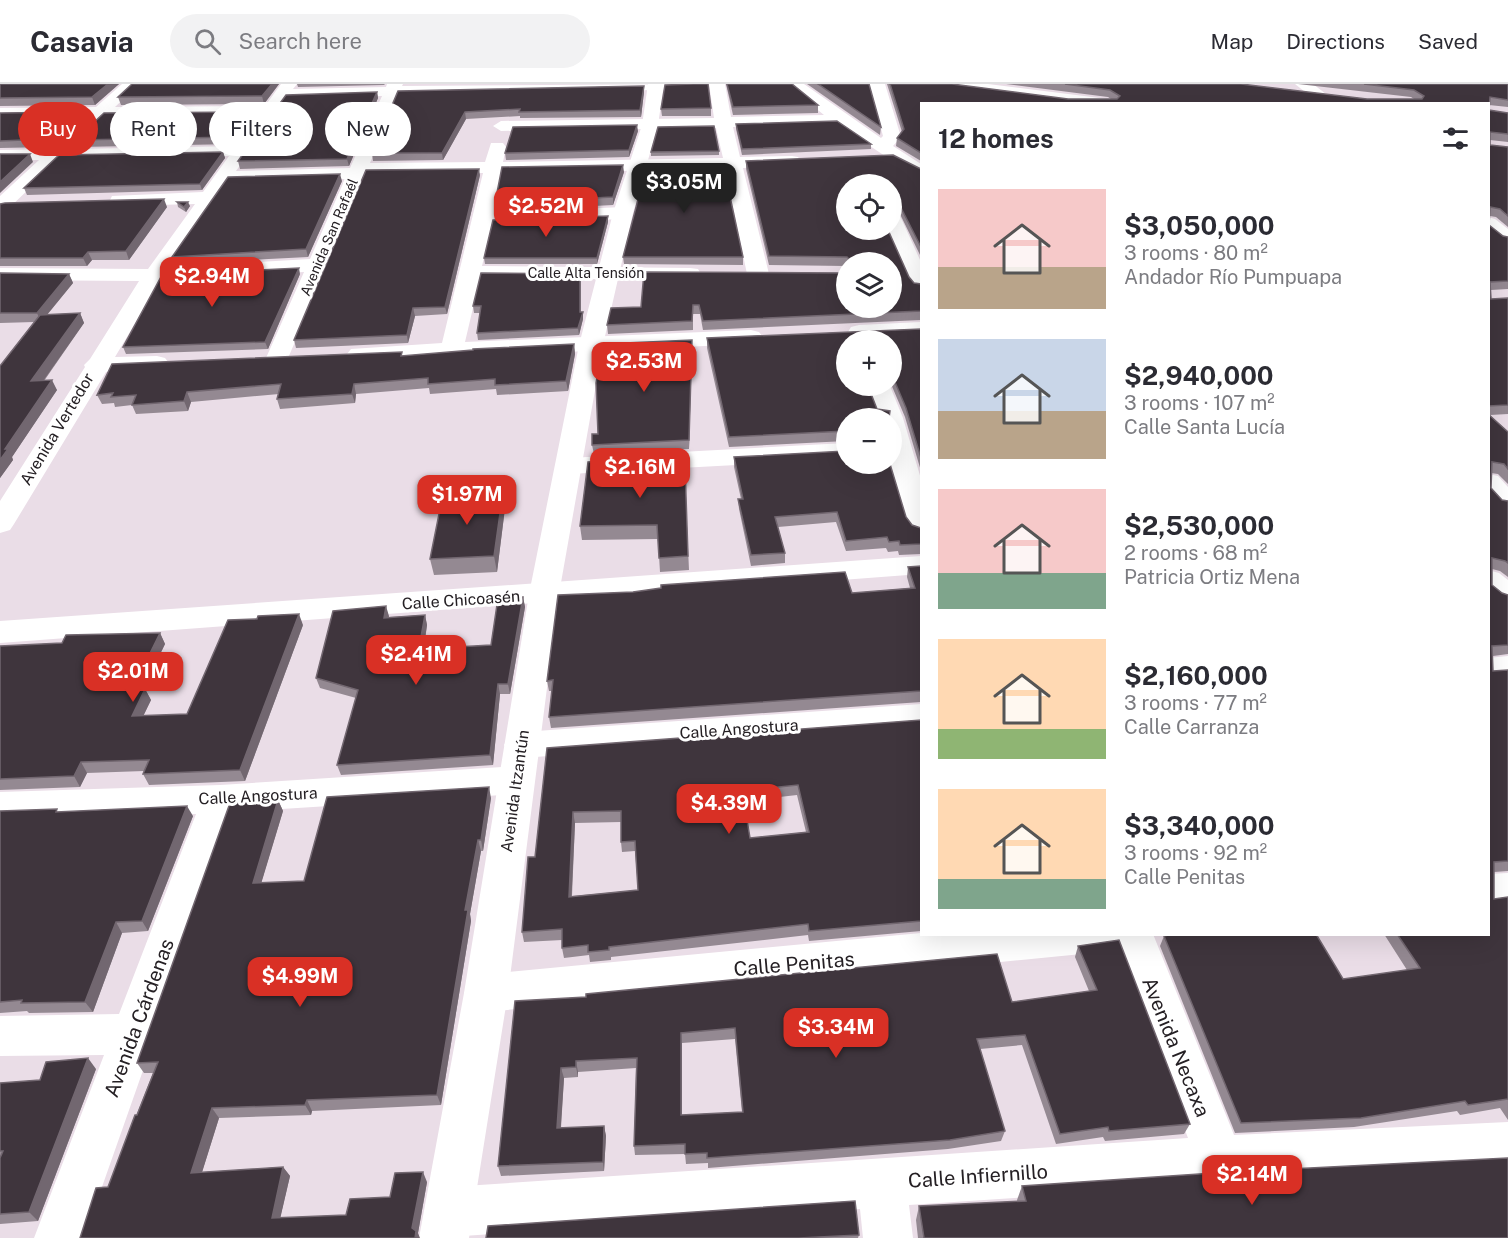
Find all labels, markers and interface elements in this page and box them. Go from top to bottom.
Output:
search box [170,14,590,68]
text: Casavia [30,25,134,58]
icon: search [191,25,224,58]
text: Search here [239,28,362,54]
text: Map [1211,29,1253,54]
text: Directions [1286,29,1385,54]
text: Saved [1418,29,1478,54]
chip: Buy [18,102,98,156]
chip: Rent [110,102,197,156]
chip: Filters [209,102,313,156]
chip: New [325,102,411,156]
icon: filters [1439,122,1472,155]
text: 12 homes [938,123,1054,154]
pin: $3.05M [635,163,733,214]
text: $3.05M [645,170,723,194]
map controls [836,174,902,474]
button: locate [836,174,902,240]
street label: Avenida San Rafaél [297,176,361,298]
pin: $2.52M [497,187,595,238]
text: $2.52M [508,194,584,218]
text: $3,050,000 [1124,210,1275,241]
icon: home [986,213,1058,285]
text: 3 rooms · 80 m² [1124,241,1268,265]
button: layers [836,252,902,318]
pin: $2.94M [163,257,261,308]
text: $2.94M [174,264,250,288]
street label: Calle Alta Tensión [528,265,644,281]
text: Andador Río Pumpuapa [1124,265,1342,289]
button: + [836,330,902,396]
pin: $2.53M [595,342,693,393]
text: $2.53M [606,349,682,373]
text: $2,940,000 [1124,360,1274,391]
icon: home [986,363,1058,435]
street label: Avenida Vertedor [16,369,98,489]
text: 3 rooms · 107 m² [1124,391,1275,415]
button: − [836,408,902,474]
text: Calle Santa Lucía [1124,415,1285,439]
pin: $2.16M [591,448,689,499]
text: $2.16M [604,455,676,479]
pin: $1.97M [418,475,516,526]
text: $1.97M [431,482,503,506]
text: $2,530,000 [1124,510,1274,541]
icon: home [986,513,1058,585]
text: 2 rooms · 68 m² [1124,541,1267,565]
text: Patricia Ortiz Mena [1124,565,1300,589]
street label: Calle Chicoasén [401,586,521,614]
pin: $2.41M [367,635,465,686]
text: $2.41M [380,642,452,666]
pin: $2.01M [84,652,182,703]
text: $2.01M [97,659,169,683]
text: $2,160,000 [1124,660,1268,691]
icon: home [986,663,1058,735]
text: 3 rooms · 77 m² [1124,691,1267,715]
street label: Calle Angostura [679,715,799,743]
text: Calle Carranza [1124,715,1259,739]
street label: Avenida Itzantún [497,728,533,854]
street label: Calle Angostura [198,783,318,809]
pin: $4.39M [680,784,778,835]
text: $4.39M [691,791,767,815]
text: $3,340,000 [1124,810,1275,841]
icon: home [986,813,1058,885]
text: 3 rooms · 92 m² [1124,841,1267,865]
text: Calle Penitas [1124,865,1245,889]
street label: Avenida Cárdenas [99,936,179,1100]
street label: Calle Penitas [733,947,855,981]
pin: $4.99M [251,957,349,1008]
text: $4.99M [262,964,338,988]
street label: Avenida Necaxa [1137,974,1215,1120]
pin: $3.34M [787,1008,885,1059]
text: $3.34M [797,1015,875,1039]
pin: $2.14M [1203,1155,1301,1206]
street label: Calle Infiernillo [907,1159,1049,1193]
text: $2.14M [1216,1162,1288,1186]

